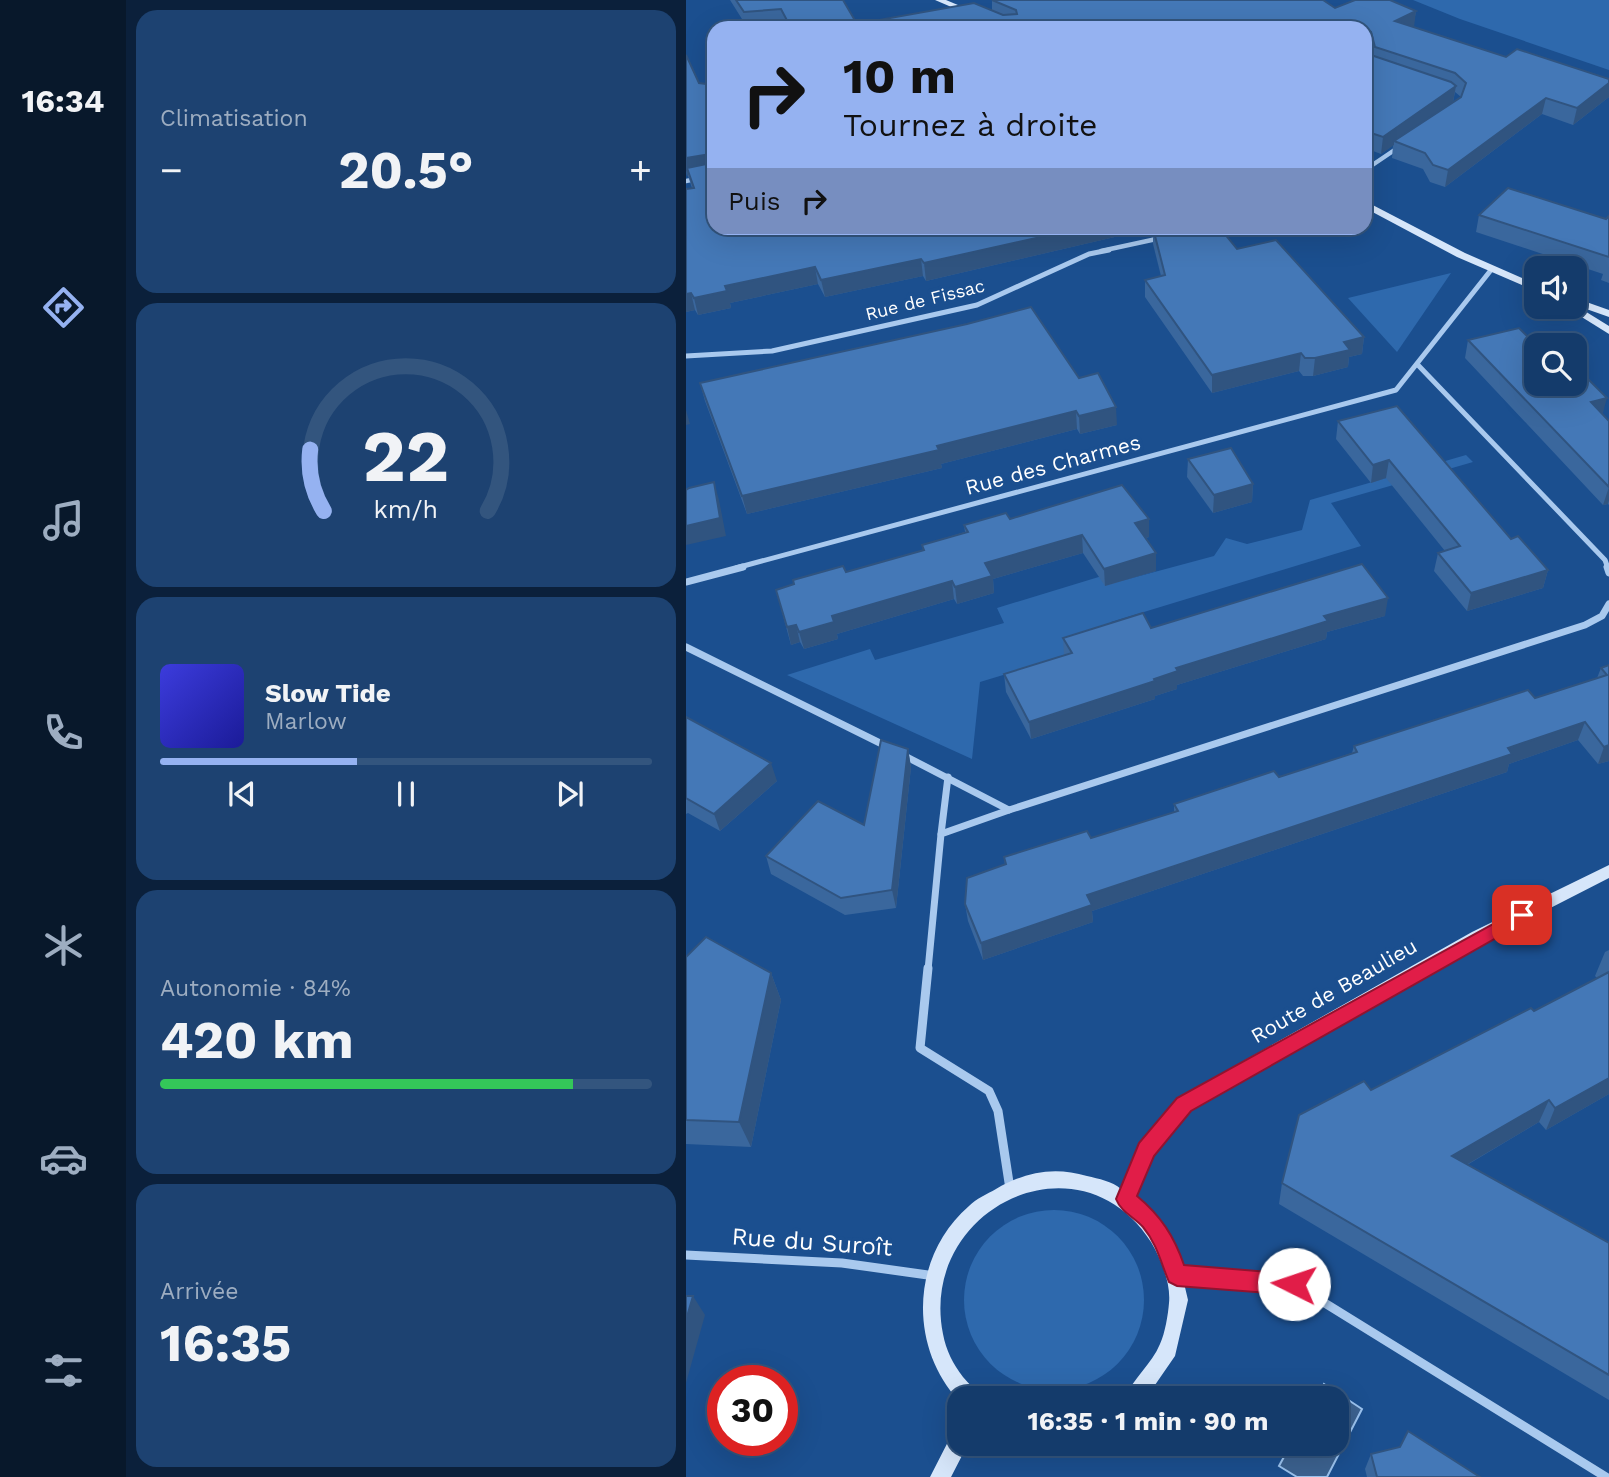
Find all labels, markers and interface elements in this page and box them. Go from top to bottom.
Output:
text: 10 m [843,47,956,105]
icon: right [728,49,819,140]
text: 16:34 [22,82,104,120]
text: Climatisation [160,105,308,132]
text: Tournez à droite [843,106,1098,144]
text: 20.5° [338,140,474,201]
text: − [160,148,183,192]
text: + [629,148,652,192]
icon: right [795,182,833,220]
text: Puis [728,186,781,216]
map controls [1524,256,1587,396]
button: sound [1524,256,1587,319]
street label: Rue de Fissac [863,275,987,324]
icon: directions [39,283,88,332]
button: search [1524,333,1587,396]
text: 22 [363,414,449,500]
street label: Rue des Charmes [962,429,1143,500]
text: km/h [374,495,438,524]
icon: music [39,496,88,545]
text: Slow Tide [265,678,391,708]
icon: phone [39,708,88,757]
text: Marlow [265,708,347,735]
icon: previous [223,775,261,813]
icon: pause [387,775,425,813]
icon: next [551,775,589,813]
pin [1492,885,1552,945]
icon: arrive [1503,896,1541,934]
icon: climate [39,921,88,970]
street label: Route de Beaulieu [1246,933,1421,1048]
text: Autonomie · 84% [160,975,351,1002]
text: 420 km [160,1010,354,1071]
icon: car [39,1134,88,1183]
street label: Rue du Suroît [731,1222,893,1262]
position arrow [1257,1247,1331,1321]
text: Arrivée [160,1278,239,1305]
text: 16:35 [160,1313,291,1374]
icon: filters [39,1346,88,1395]
speed limit sign: 30 [707,1365,798,1456]
text: 16:35 · 1 min · 90 m [1028,1406,1268,1436]

